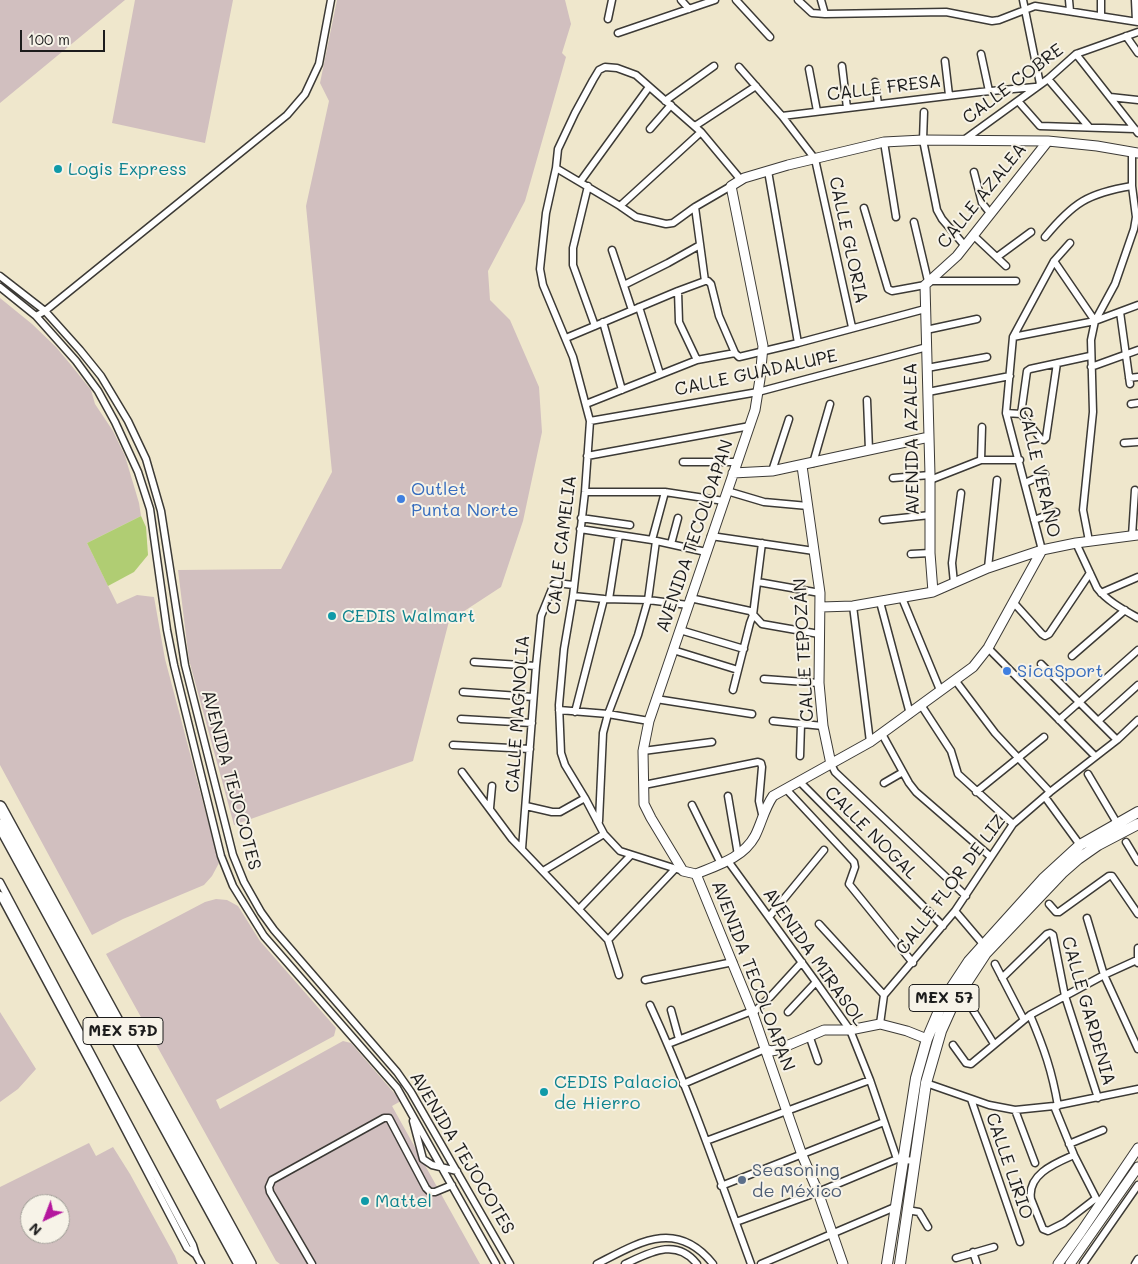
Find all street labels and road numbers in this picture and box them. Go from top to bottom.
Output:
street label: CALLE COBRE [958,39,1068,129]
street label: CALLE FRESA [826,70,942,106]
street label: CALLE AZALEA [933,139,1031,253]
street label: CALLE GLORIA [824,175,872,305]
street label: CALLE GUADALUPE [673,345,839,401]
street label: AVENIDA AZALEA [900,362,924,516]
street label: CALLE VERANO [1013,404,1065,540]
street label: AVENIDA TECOLOAPAN [652,437,738,635]
street label: CALLE CAMELIA [543,474,581,616]
street label: CALLE TEPOZÁN [789,578,819,722]
street label: CALLE MAGNOLIA [502,635,534,793]
street label: AVENIDA TEJOCOTES [197,688,265,872]
street label: CALLE NOGAL [820,782,922,884]
street label: CALLE FLOR DE LIZ [891,811,1011,959]
street label: AVENIDA TECOLOAPAN [707,878,799,1074]
street label: AVENIDA MIRASOL [758,884,870,1030]
street label: CALLE GARDENIA [1056,934,1120,1088]
road number: MEX 57 [909,984,979,1011]
road number: MEX 57D [83,1018,163,1044]
street label: AVENIDA TEJOCOTES [405,1068,519,1238]
street label: CALLE LIRIO [981,1110,1037,1222]

